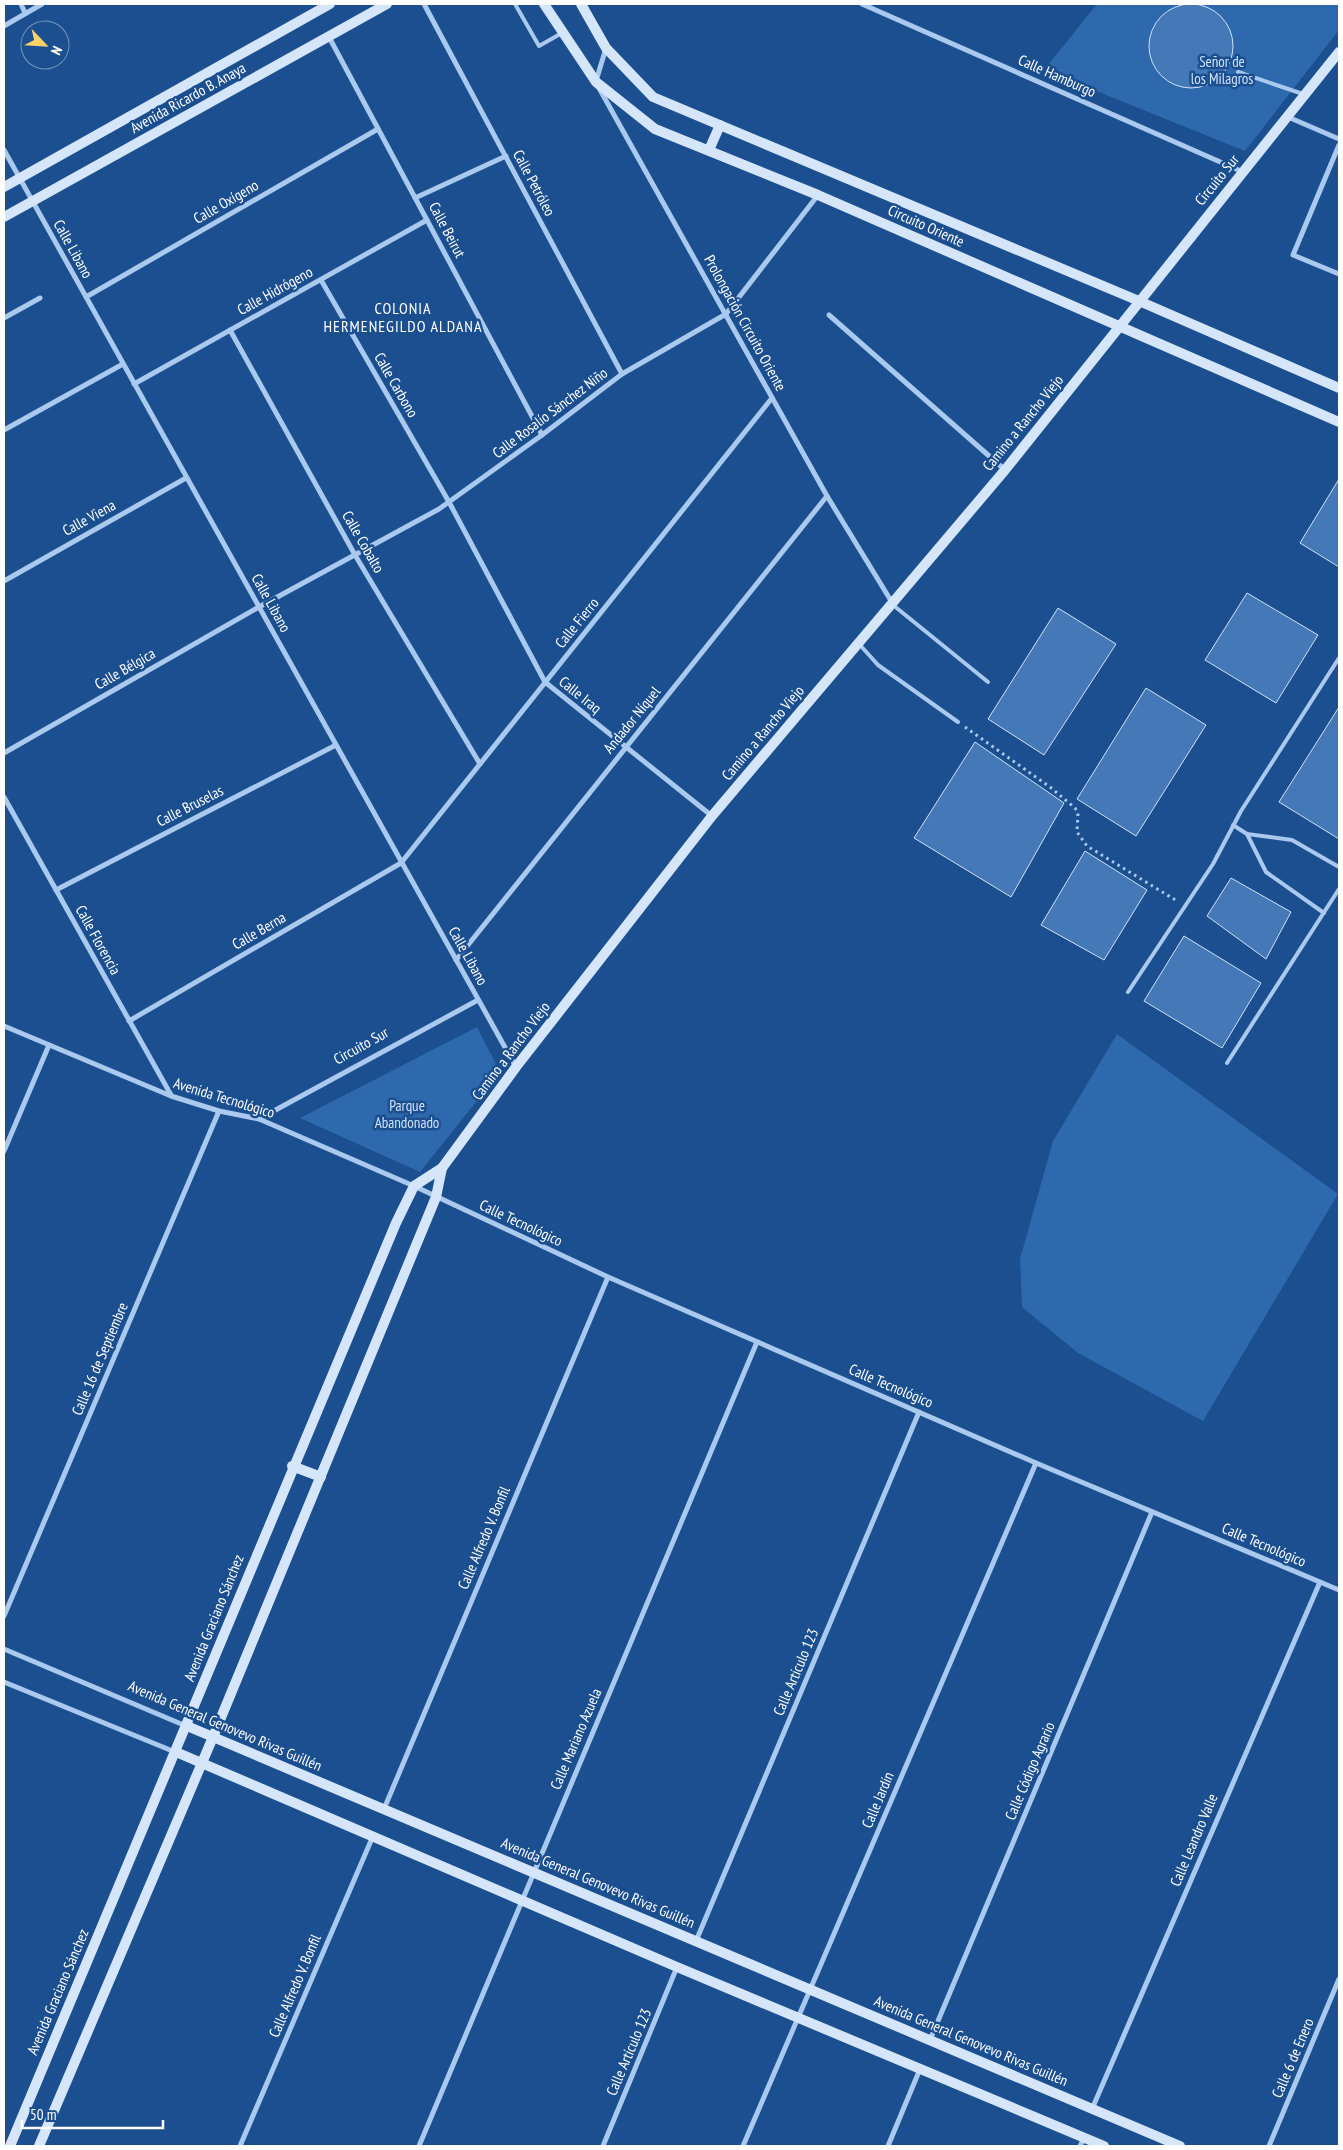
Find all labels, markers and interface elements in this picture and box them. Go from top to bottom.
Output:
north arrow [20,20,70,70]
text: N [47,43,67,58]
street label: Calle Hamburgo [1015,50,1099,101]
park label: Señor de los Milagros [1191,52,1253,88]
street label: Avenida Ricardo B. Anaya [127,58,249,137]
street label: Calle Petróleo [509,146,560,219]
street label: Circuito Sur [1190,150,1243,209]
street label: Calle Oxígeno [190,175,262,228]
street label: Calle Beirut [425,199,470,261]
street label: Circuito Oriente [885,200,967,251]
street label: Calle Libano [50,216,97,281]
street label: Prolongación Circuito Oriente [700,251,791,394]
street label: Calle Hidrógeno [234,262,316,319]
district label: COLONIA HERMENEGILDO ALDANA [323,298,483,336]
street label: Calle Carbono [370,349,423,421]
street label: Calle Rosalío Sánchez Niño [488,363,611,462]
street label: Camino a Rancho Viejo [978,371,1067,475]
street label: Calle Viena [59,495,119,540]
street label: Calle Cobalto [338,507,389,576]
street label: Calle Libano [248,570,295,635]
street label: Calle Fierro [551,594,603,652]
street label: Calle Bélgica [91,644,158,694]
street label: Calle Iraq [555,672,605,717]
street label: Camino a Rancho Viejo [717,681,808,784]
street label: Andador Níquel [599,682,665,757]
street label: Calle Bruselas [153,781,226,830]
street label: Calle Florencia [72,902,125,978]
street label: Calle Berna [228,908,289,954]
street label: Calle Libano [445,923,492,988]
street label: Camino a Rancho Viejo [467,998,554,1104]
street label: Circuito Sur [330,1022,392,1068]
street label: Avenida Tecnológico [171,1073,277,1122]
park label: Parque Abandonado [375,1096,439,1132]
street label: Calle Tecnológico [477,1195,566,1250]
street label: Calle 16 de Septiembre [67,1299,132,1418]
street label: Calle Tecnológico [846,1359,936,1412]
street label: Calle Alfredo V. Bonfil [453,1483,514,1592]
street label: Calle Tecnológico [1219,1518,1309,1571]
street label: Avenida Graciano Sánchez [179,1552,248,1684]
street label: Calle Artículo 123 [769,1625,822,1718]
street label: Avenida General Genovevo Rivas Guillén [126,1676,325,1775]
street label: Calle Mariano Azuela [546,1685,605,1792]
street label: Calle Código Agrario [1000,1719,1059,1823]
street label: Calle Jardín [857,1769,898,1831]
street label: Calle Leandro Valle [1165,1791,1222,1889]
street label: Avenida General Genovevo Rivas Guillén [499,1833,698,1932]
street label: Avenida Graciano Sánchez [22,1926,93,2058]
street label: Calle Alfredo V. Bonfil [264,1931,325,2040]
street label: Avenida General Genovevo Rivas Guillén [872,1991,1071,2090]
street label: Calle Artículo 123 [602,2005,655,2098]
street label: Calle 6 de Enero [1267,2015,1318,2100]
scale bar [22,2098,164,2130]
text: 50 m [30,2105,56,2124]

